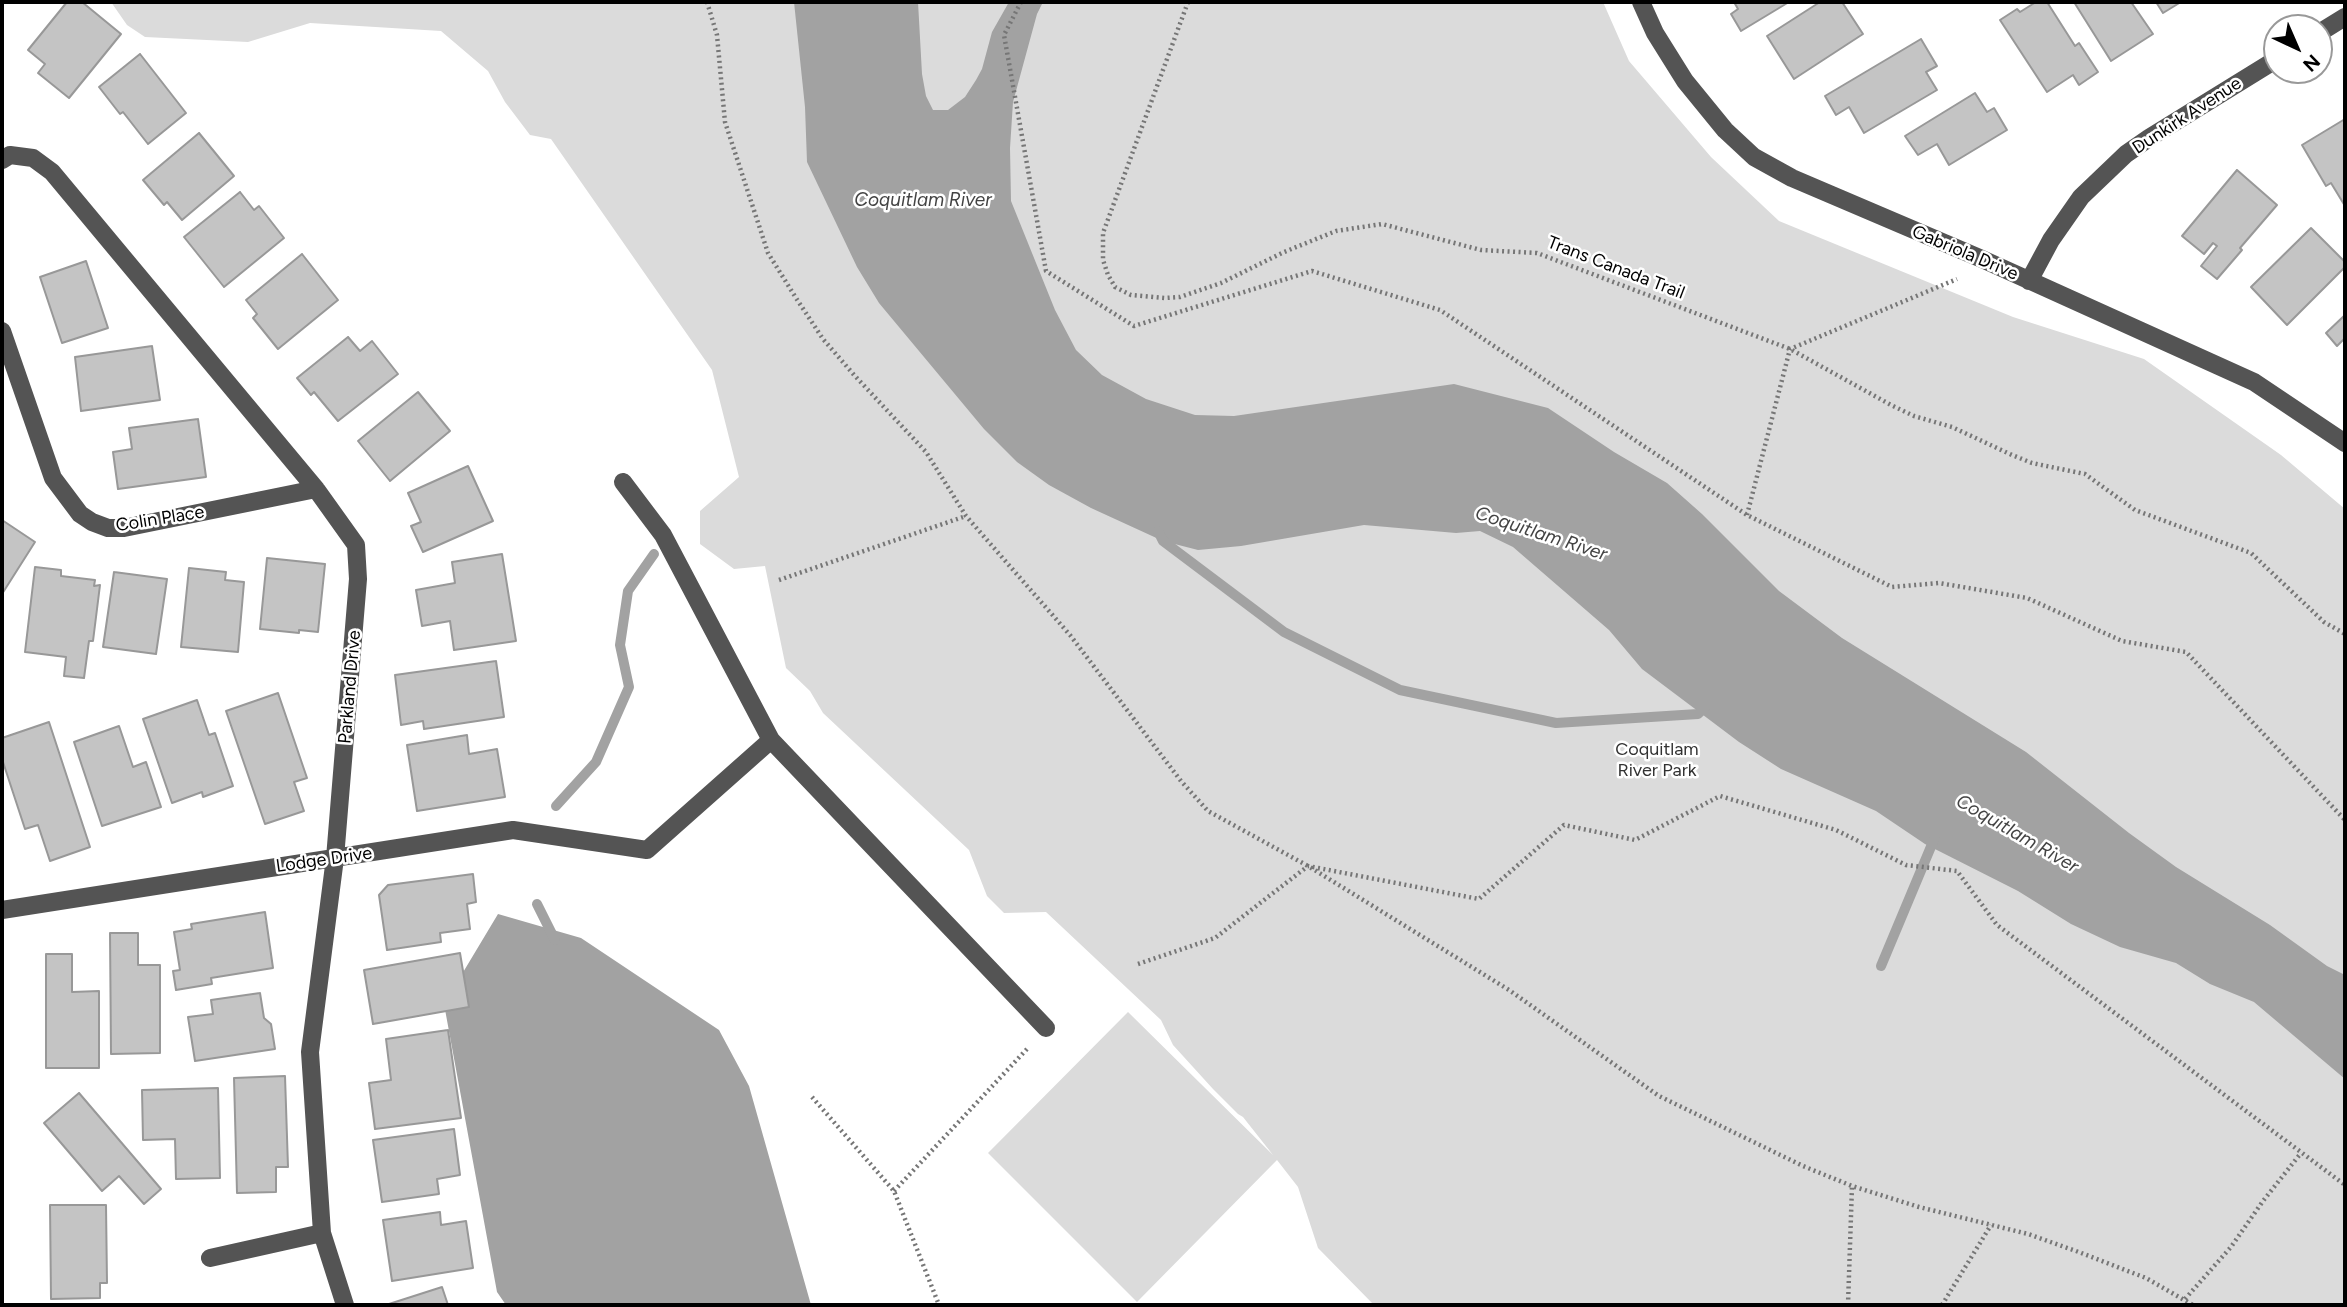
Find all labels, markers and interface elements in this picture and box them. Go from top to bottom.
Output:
north arrow [2263,14,2333,84]
text: N [2298,50,2325,76]
street label: Dunkirk Avenue [2128,73,2246,159]
water label: Coquitlam River [854,189,992,211]
street label: Gabriola Drive [1909,221,2021,285]
street label: Trans Canada Trail [1544,232,1688,304]
street label: Colin Place [114,501,206,537]
water label: Coquitlam River [1472,502,1610,566]
street label: Parkland Drive [334,629,366,745]
park label: Coquitlam River Park [1615,739,1699,782]
water label: Coquitlam River [1952,790,2082,878]
street label: Lodge Drive [275,843,373,877]

